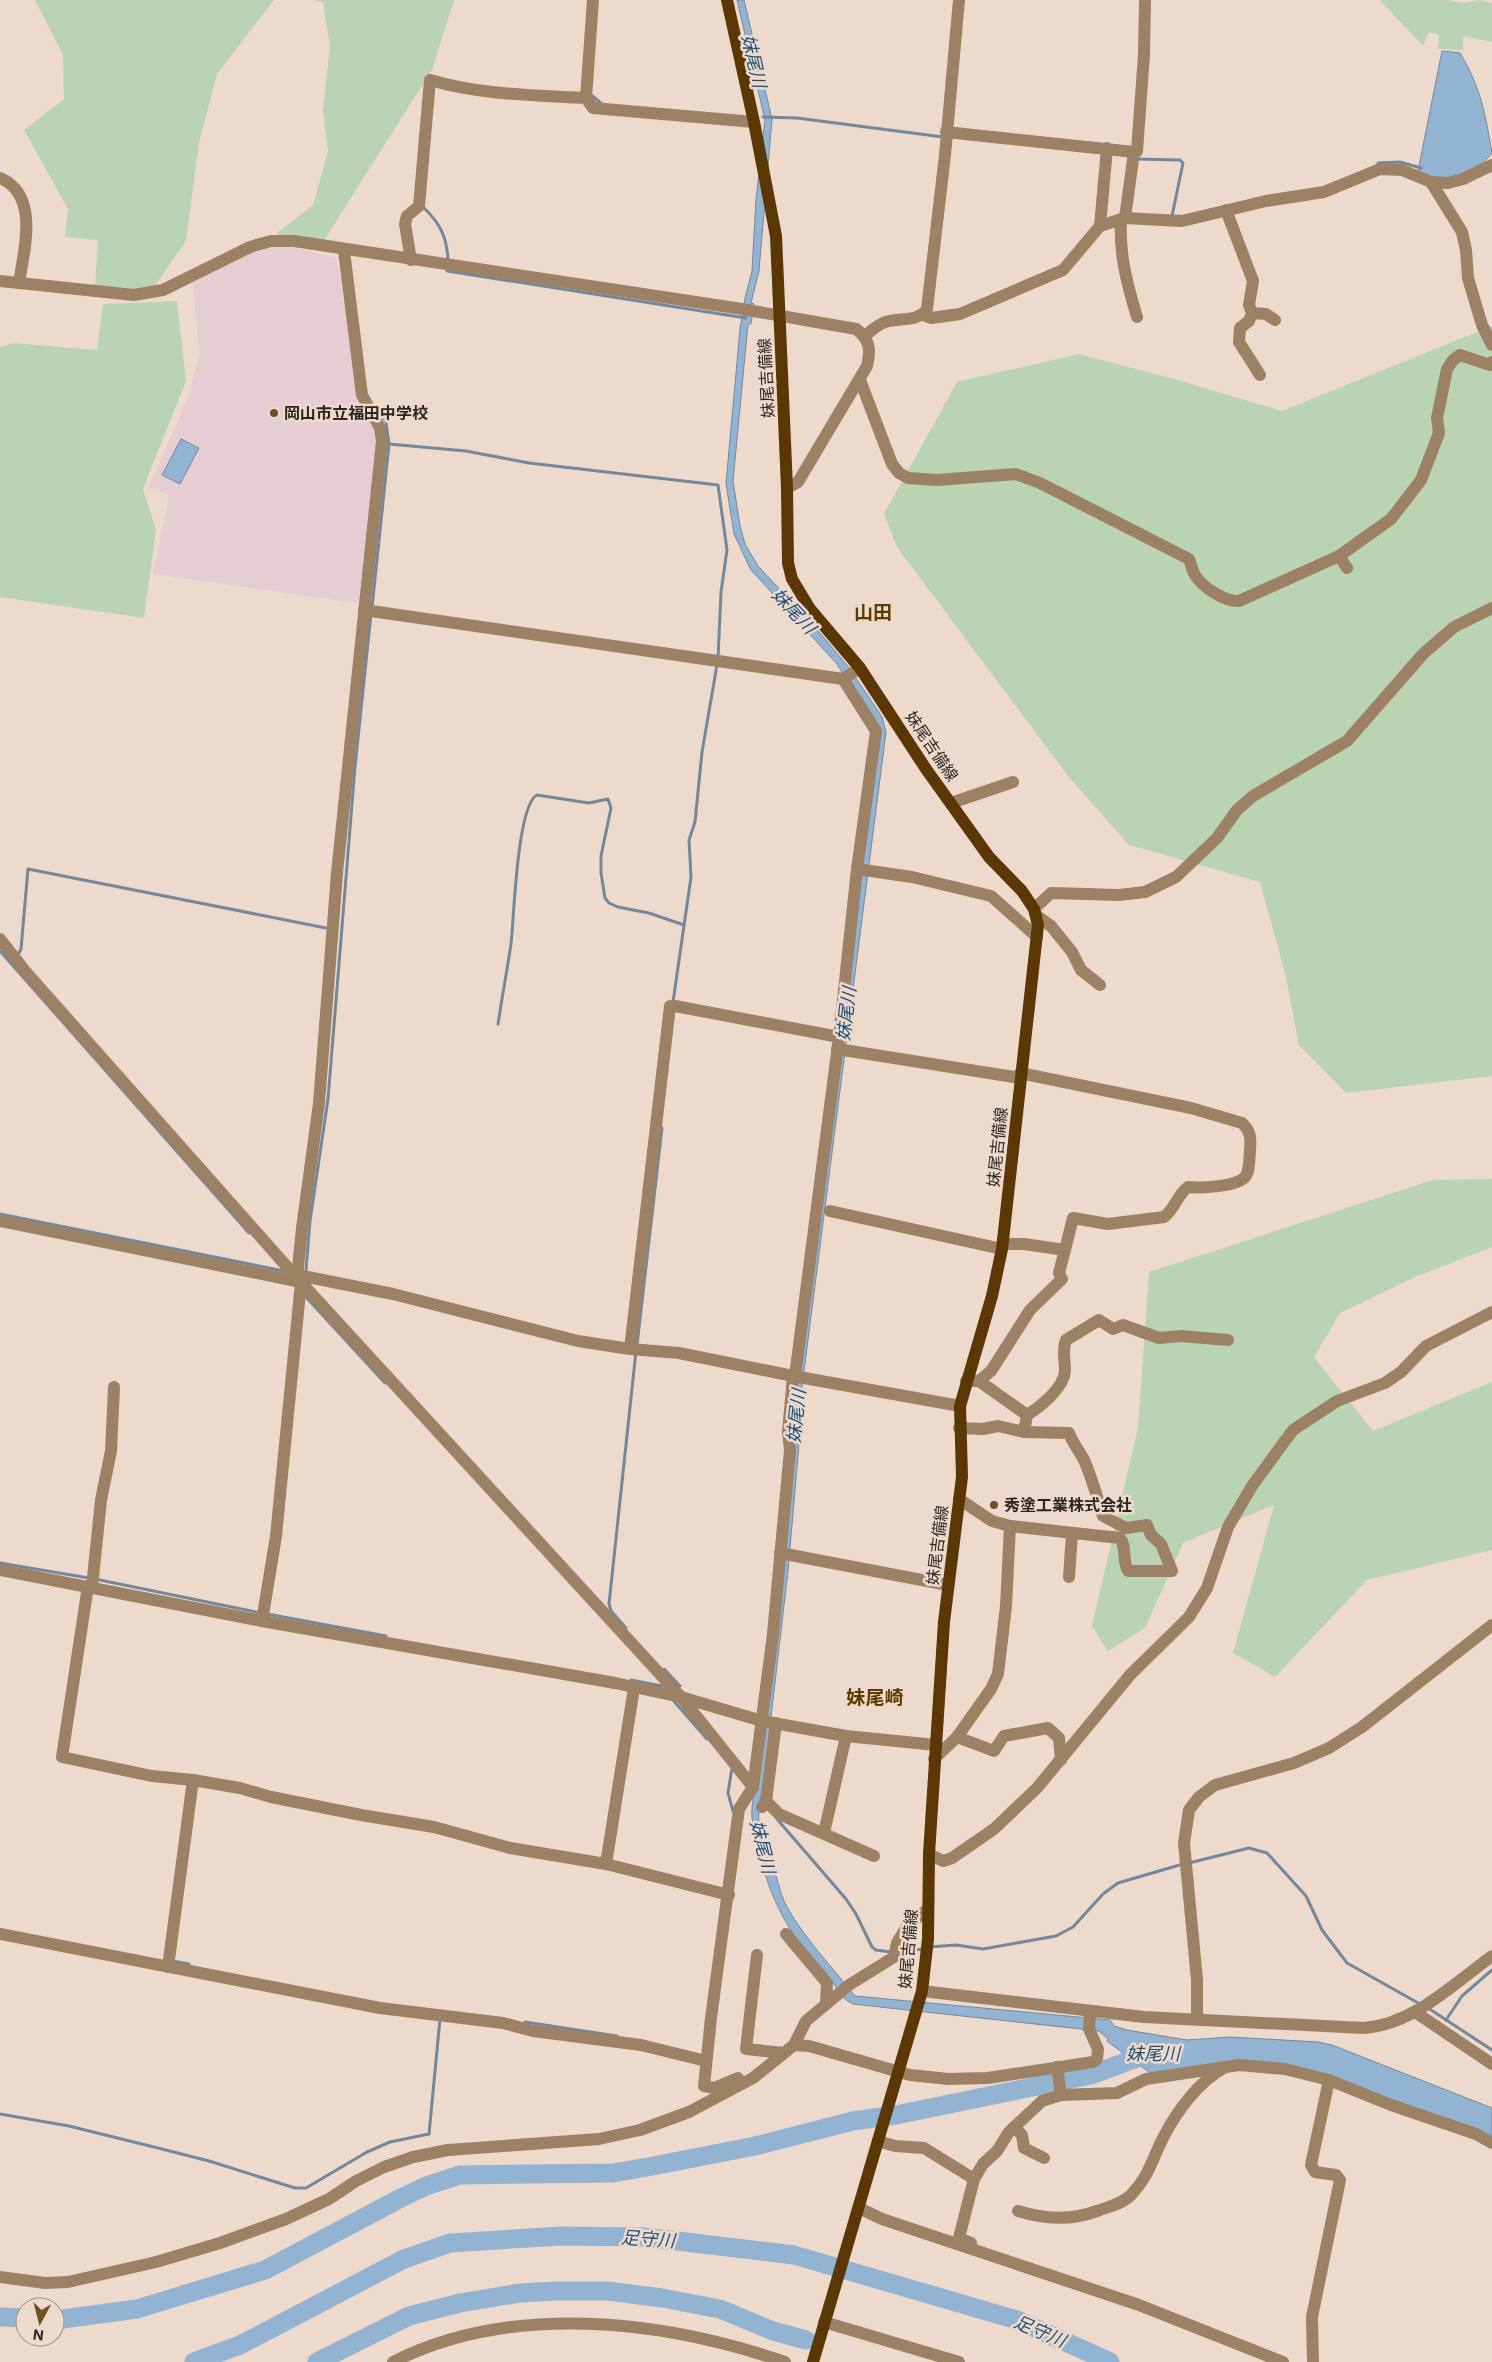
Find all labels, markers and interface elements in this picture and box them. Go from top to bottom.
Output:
water label: 妹尾川 [738,32,771,92]
street label: 妹尾吉備線 [754,338,778,418]
place label: 岡山市立福田中学校 [284,403,428,423]
marker: 岡山市立福田中学校 [268,407,280,419]
water label: 妹尾川 [768,584,821,639]
district label: 山田 [854,601,892,624]
street label: 妹尾吉備線 [901,707,963,785]
water label: 妹尾川 [832,984,860,1042]
street label: 妹尾吉備線 [983,1106,1011,1188]
water label: 妹尾川 [783,1386,809,1444]
place label: 秀塗工業株式会社 [1004,1495,1132,1515]
marker: 秀塗工業株式会社 [988,1499,1000,1511]
street label: 妹尾吉備線 [922,1504,952,1586]
district label: 妹尾崎 [846,1686,904,1709]
water label: 妹尾川 [746,1818,780,1878]
street label: 妹尾吉備線 [895,1908,921,1990]
water label: 妹尾川 [1126,2043,1182,2064]
water label: 足守川 [620,2227,678,2251]
north arrow [15,2297,65,2347]
water label: 足守川 [1011,2311,1071,2352]
text: N [32,2326,45,2344]

